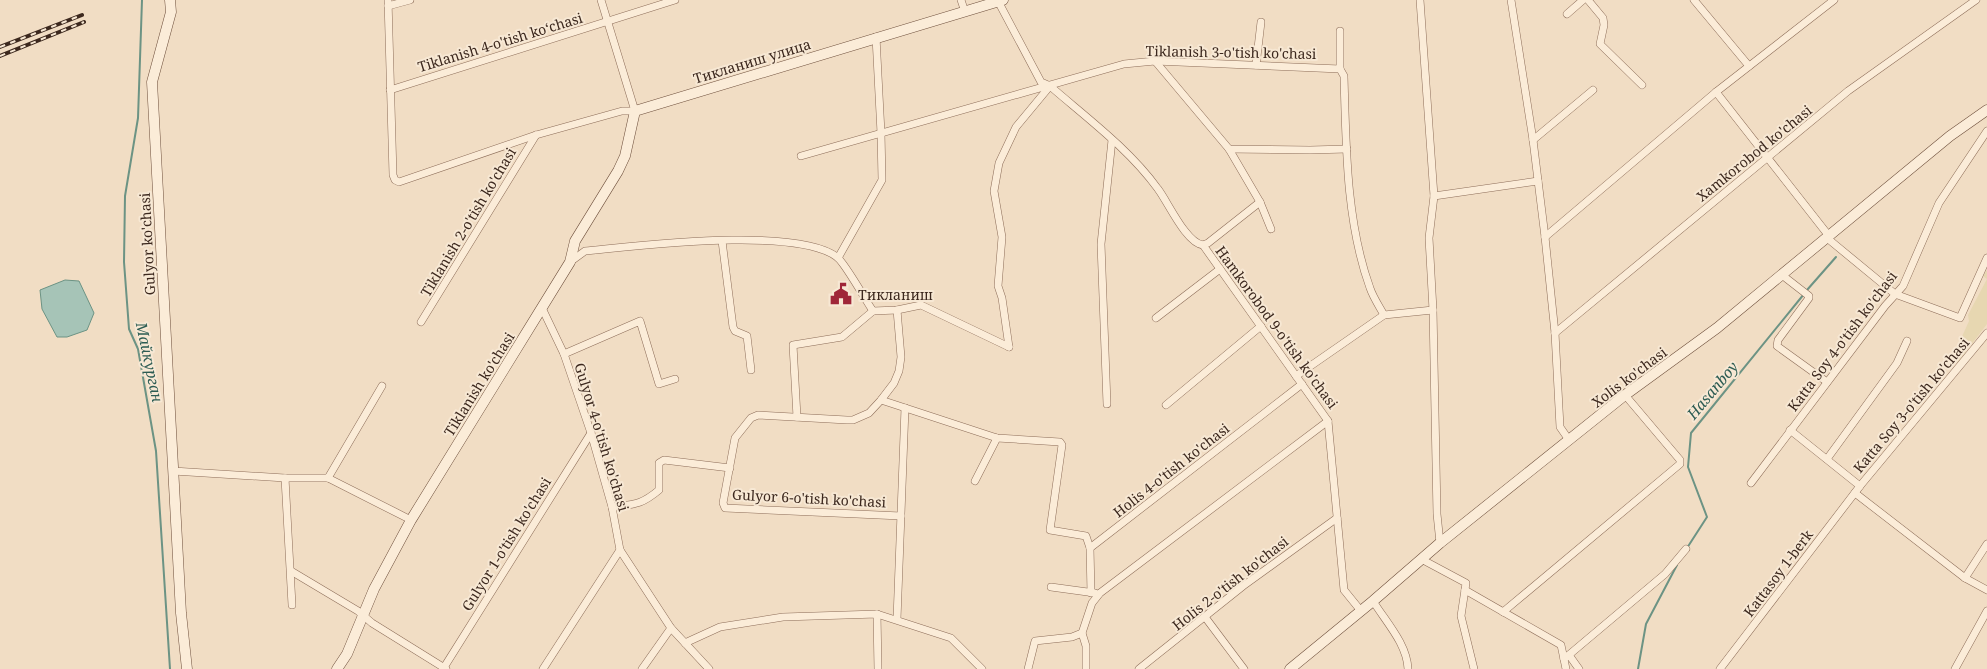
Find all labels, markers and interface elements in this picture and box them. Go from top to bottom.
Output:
street label: Tiklanish 4-o'tish ko‘chasi [415,8,585,76]
street label: Тикланиш улица [691,34,813,88]
street label: Tiklanish 3-o'tish ko'chasi [1146,41,1317,63]
street label: Xamkorobod ko'chasi [1692,100,1816,205]
street label: Tiklanish 2-o'tish ko'chasi [416,144,520,300]
street label: Gulyor ko'chasi [135,192,159,296]
street label: Hamkorobod 9-o'tish ko'chasi [1212,242,1343,413]
street label: Katta Soy 4-o'tish ko'chasi [1783,267,1901,415]
public building icon: Тикланиш [828,281,854,307]
place label: Тикланиш [858,285,933,304]
water label: Майкурган [132,319,168,404]
street label: Tiklanish ko'chasi [439,328,519,440]
street label: Katta Soy 3-o'tish ko'chasi [1849,333,1974,477]
street label: Xolis ko'chasi [1588,342,1671,411]
water label: Hasanboy [1681,357,1742,424]
street label: Gulyor 4-o'tish ko'chasi [570,360,634,514]
street label: Holis 4-o'tish ko'chasi [1109,418,1234,521]
street label: Gulyor 1-o'tish ko'chasi [457,473,555,614]
street label: Gulyor 6-o'tish ko'chasi [731,484,887,512]
street label: Kattasoy 1-berk [1739,525,1817,620]
street label: Holis 2-o'tish ko'chasi [1168,531,1293,634]

